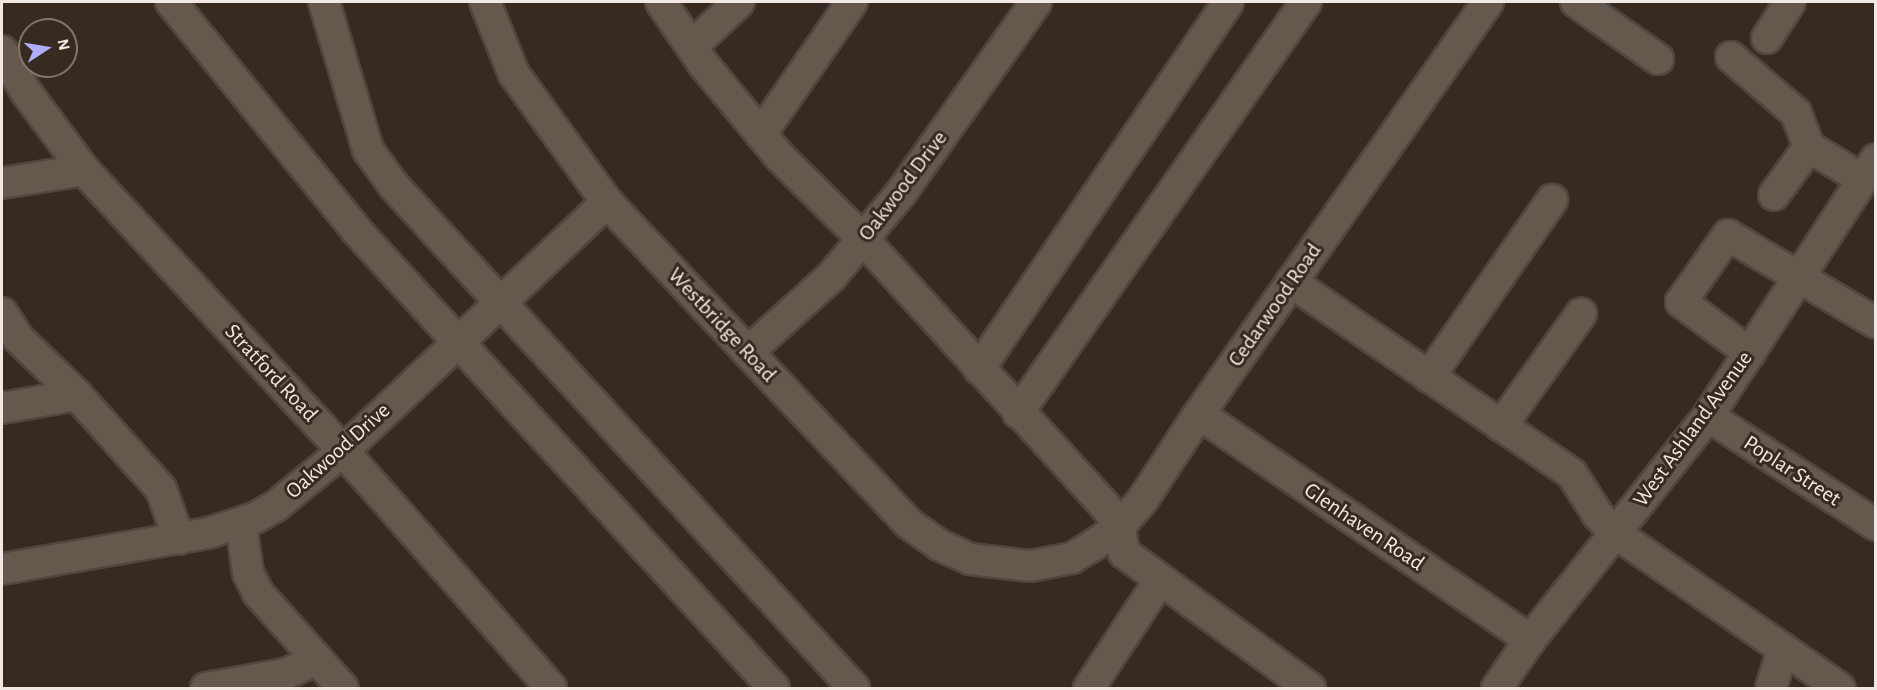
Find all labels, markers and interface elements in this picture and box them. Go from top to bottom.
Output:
north arrow [18,18,78,78]
text: N [55,38,73,52]
street label: Oakwood Drive [853,126,953,246]
street label: Cedarwood Road [1223,238,1327,372]
street label: Westbridge Road [662,262,782,388]
street label: Stratford Road [219,319,323,427]
street label: West Ashland Avenue [1628,346,1758,512]
street label: Oakwood Drive [280,397,396,505]
street label: Poplar Street [1739,430,1845,512]
street label: Glenhaven Road [1299,477,1429,577]

